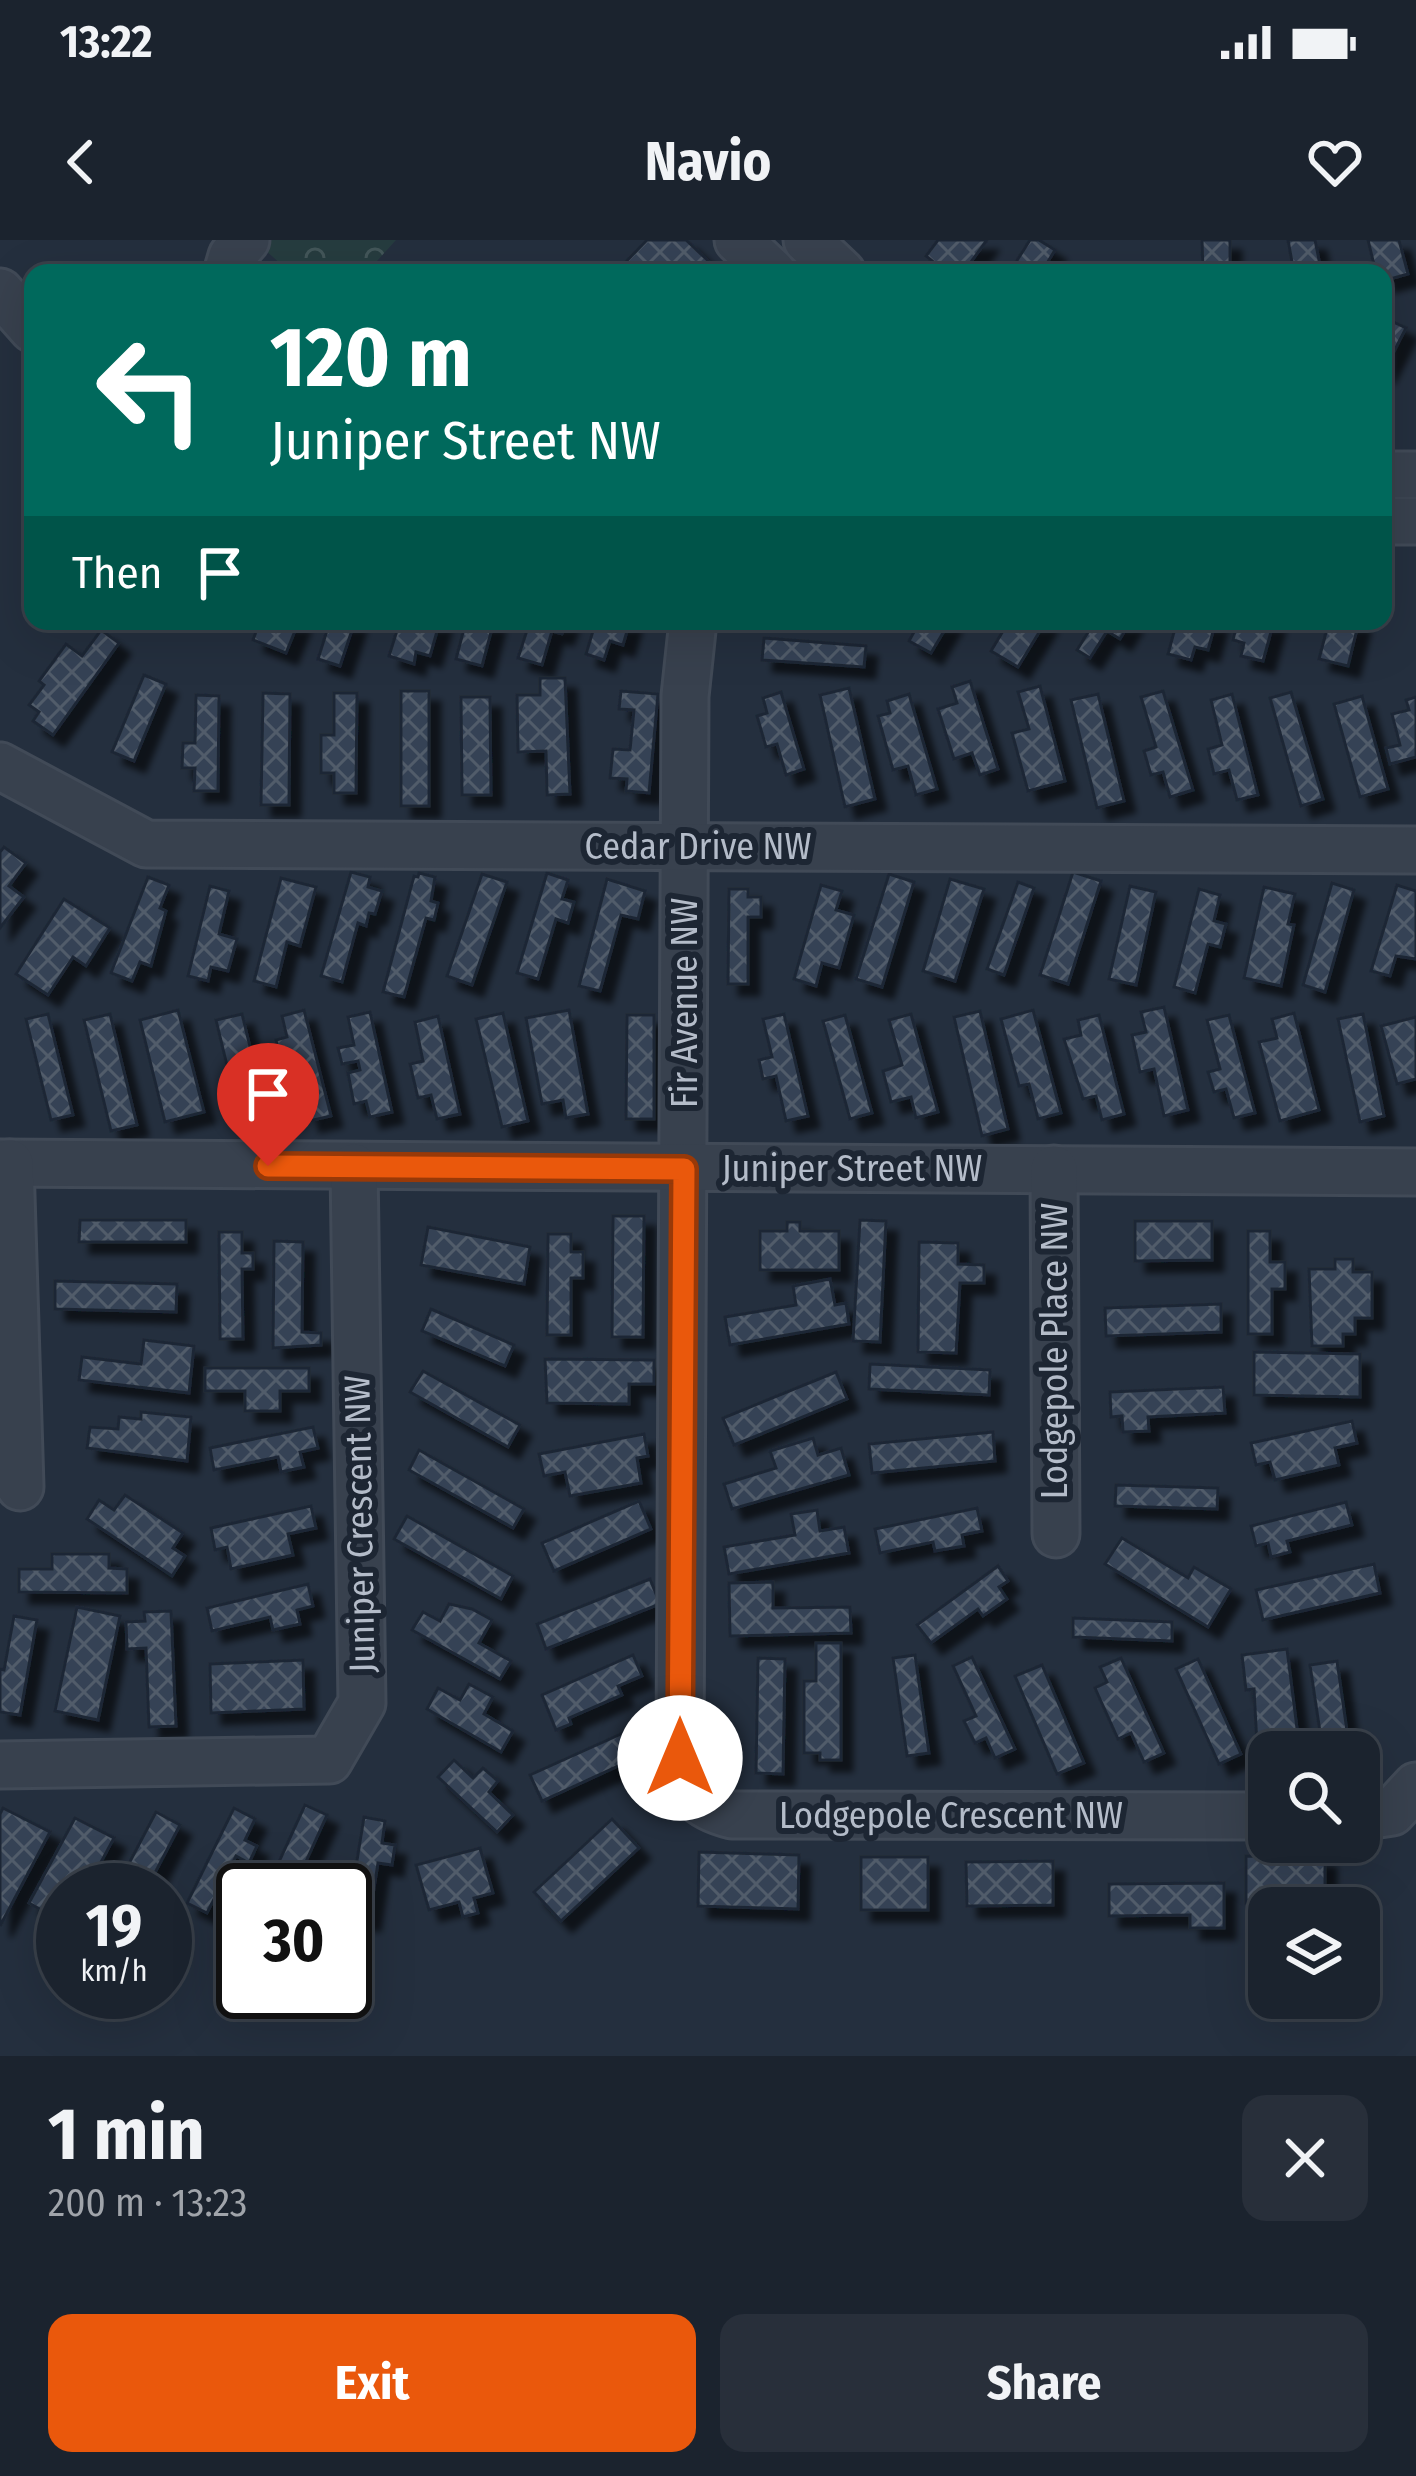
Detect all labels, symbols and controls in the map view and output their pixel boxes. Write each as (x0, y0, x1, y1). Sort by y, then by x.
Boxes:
text: 13:22 (60, 15, 152, 69)
icon: back (48, 129, 114, 195)
icon: heart (1302, 129, 1368, 195)
text: Navio (645, 130, 771, 194)
text: 120 m (270, 307, 472, 408)
icon: left (72, 312, 228, 468)
text: Juniper Street NW (270, 409, 661, 473)
icon: arrive (187, 540, 253, 606)
text: Then (72, 546, 163, 600)
street label: Cedar Drive NW (585, 825, 811, 869)
street label: Fir Avenue NW (663, 898, 707, 1108)
pin (217, 1043, 319, 1166)
icon: arrive (235, 1061, 301, 1127)
street label: Juniper Street NW (722, 1147, 982, 1191)
street label: Lodgepole Place NW (1033, 1203, 1077, 1499)
street label: Juniper Crescent NW (335, 1375, 385, 1673)
position arrow (617, 1695, 743, 1821)
map controls (1248, 1731, 1380, 2019)
button: search (1248, 1731, 1380, 1863)
street label: Lodgepole Crescent NW (779, 1794, 1123, 1838)
speed limit sign: 30 (216, 1863, 372, 2019)
button: layers (1248, 1887, 1380, 2019)
text: 19 (86, 1890, 142, 1962)
text: km/h (81, 1953, 147, 1989)
text: 1 min (48, 2092, 205, 2178)
button: close (1242, 2095, 1368, 2221)
text: 200 m · 13:23 (48, 2180, 247, 2226)
button: Exit (48, 2314, 696, 2452)
button: Share (720, 2314, 1368, 2452)

